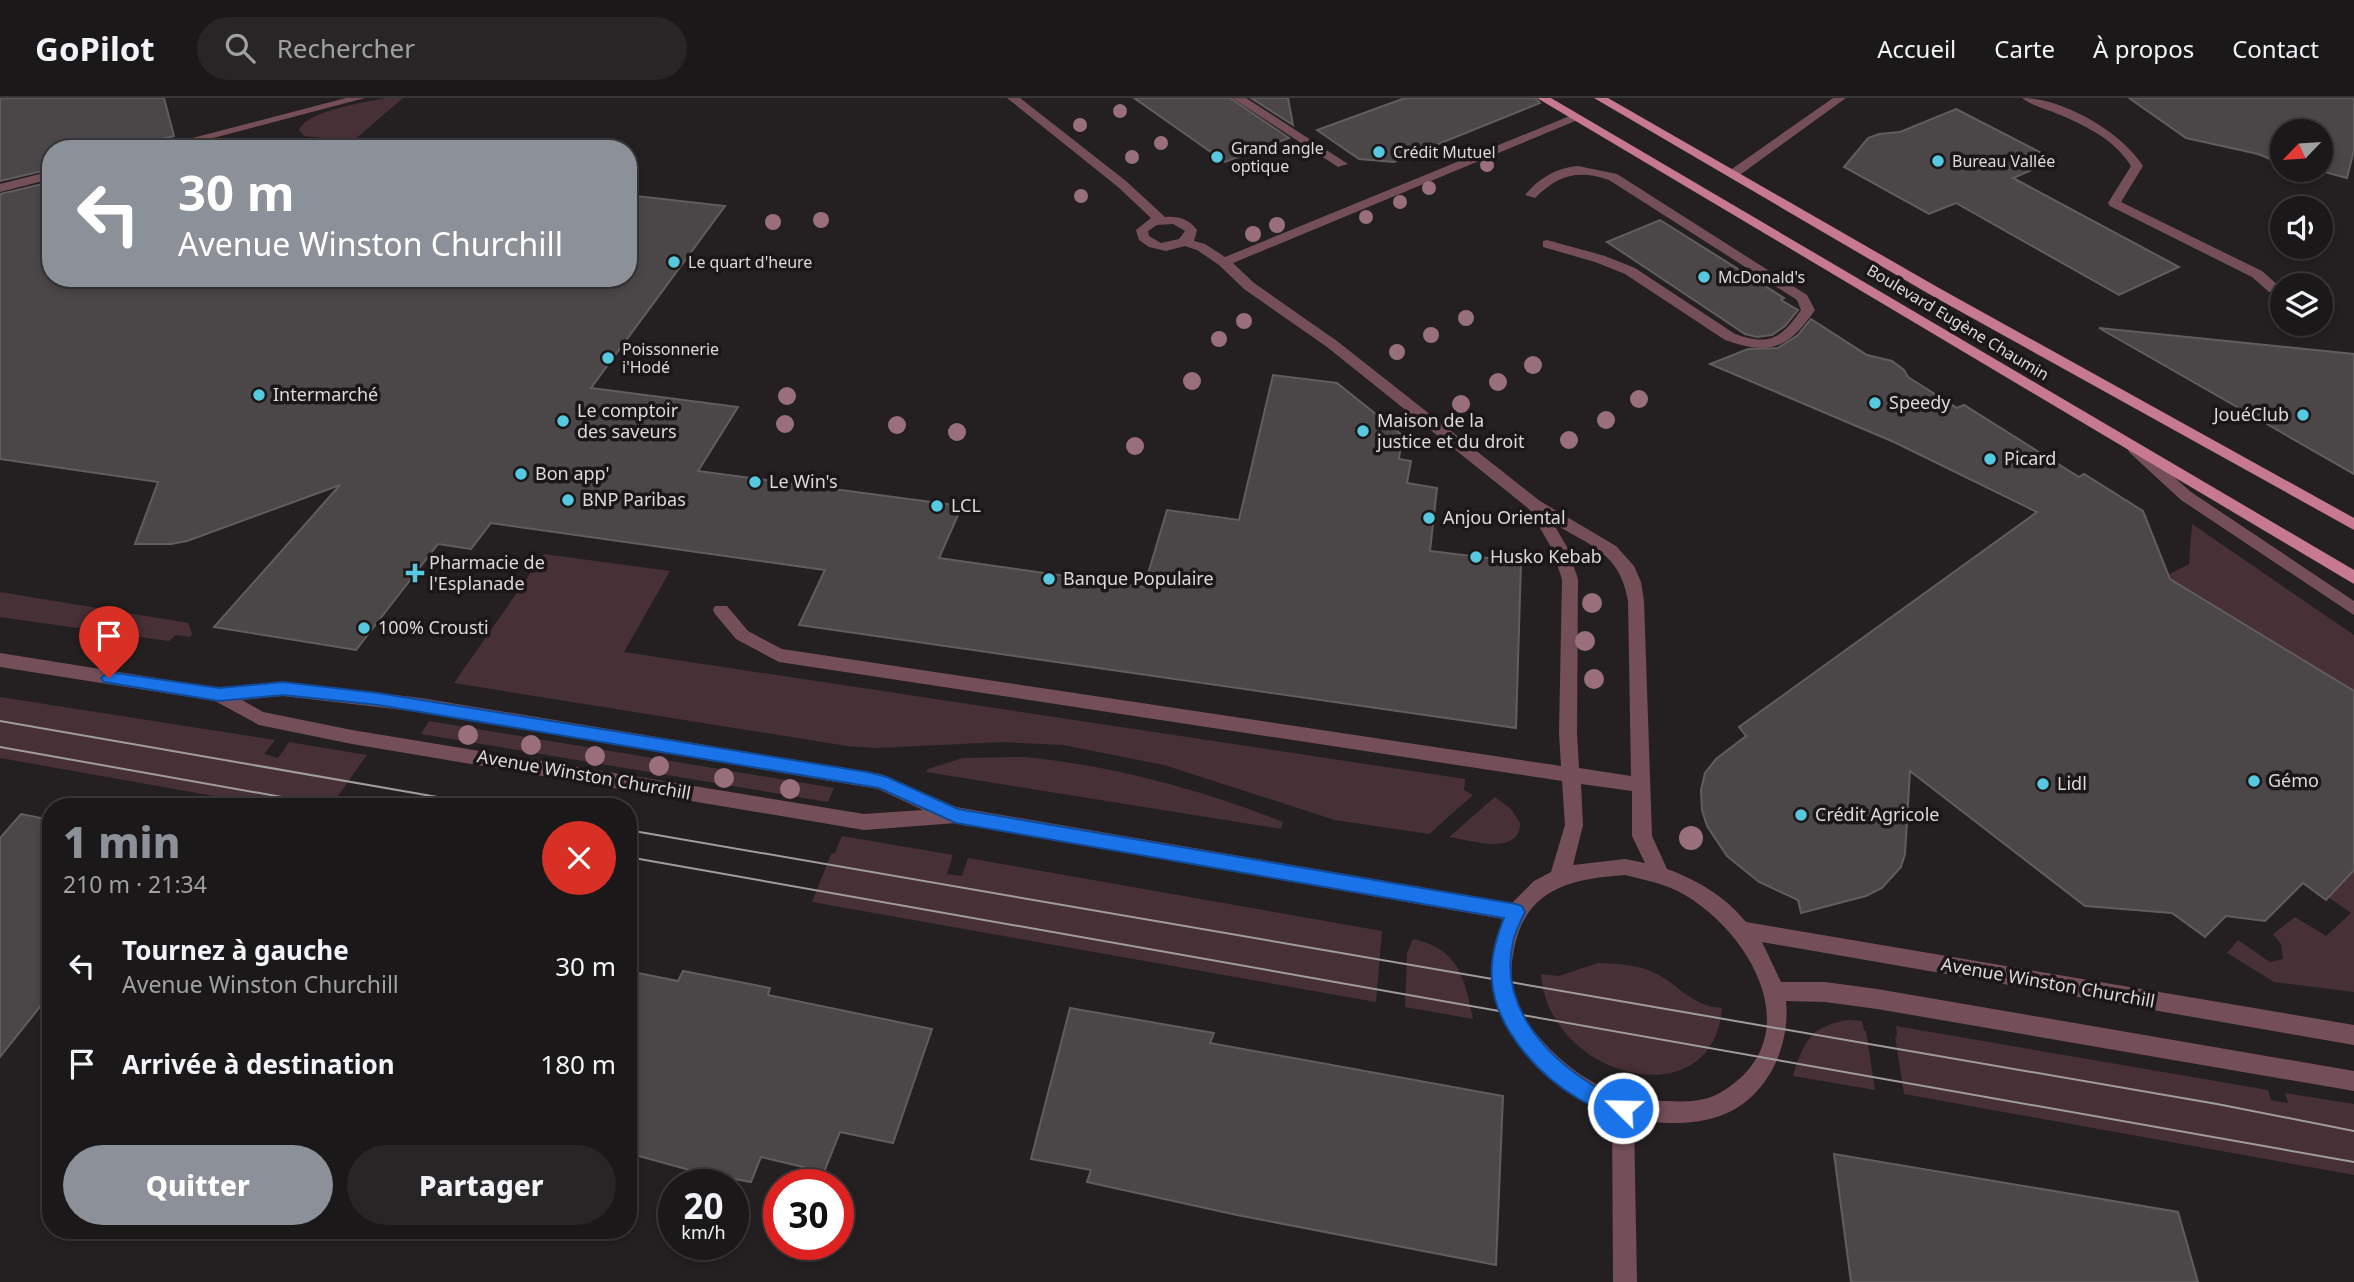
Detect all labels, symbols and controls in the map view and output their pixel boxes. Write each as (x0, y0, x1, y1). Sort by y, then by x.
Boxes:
search box (197, 17, 687, 80)
text: GoPilot (35, 26, 155, 71)
icon: search (221, 29, 259, 67)
text: Rechercher (277, 30, 415, 66)
text: Accueil (1877, 32, 1956, 65)
text: Carte (1994, 32, 2055, 65)
text: À propos (2093, 32, 2194, 65)
text: Contact (2232, 32, 2319, 65)
north arrow (2270, 119, 2333, 182)
map controls (2270, 119, 2333, 336)
place label: Grand angle optique (1231, 137, 1324, 177)
place label: Crédit Mutuel (1393, 141, 1496, 163)
marker: Crédit Mutuel (1371, 144, 1387, 160)
marker: Grand angle optique (1209, 149, 1225, 165)
place label: Bureau Vallée (1952, 150, 2055, 172)
marker: Bureau Vallée (1930, 153, 1946, 169)
text: 30 m (178, 159, 295, 225)
icon: left (63, 168, 154, 259)
button: sound (2270, 196, 2333, 259)
text: Avenue Winston Churchill (178, 222, 563, 265)
place label: Le quart d'heure (688, 251, 812, 273)
marker: Le quart d'heure (666, 254, 682, 270)
street label: Boulevard Eugène Chaumin (1863, 259, 2053, 385)
place label: McDonald's (1718, 266, 1805, 288)
marker: McDonald's (1696, 269, 1712, 285)
button: layers (2270, 273, 2333, 336)
place label: Poissonnerie i'Hodé (622, 338, 719, 378)
marker: Poissonnerie i'Hodé (600, 350, 616, 366)
place label: Intermarché (273, 382, 378, 406)
marker: Intermarché (251, 387, 267, 403)
place label: Speedy (1889, 390, 1951, 414)
marker: Speedy (1867, 395, 1883, 411)
place label: Le comptoir des saveurs (577, 398, 679, 443)
place label: JouéClub (2212, 402, 2289, 426)
marker: JouéClub (2295, 407, 2311, 423)
place label: Maison de la justice et du droit (1376, 408, 1525, 453)
marker: Le comptoir des saveurs (555, 413, 571, 429)
marker: Maison de la justice et du droit (1355, 423, 1371, 439)
place label: Picard (2004, 446, 2056, 470)
marker: Picard (1982, 451, 1998, 467)
place label: Bon app' (535, 461, 610, 485)
marker: Bon app' (513, 466, 529, 482)
place label: Le Win's (769, 469, 838, 493)
marker: Le Win's (747, 474, 763, 490)
place label: BNP Paribas (582, 487, 686, 511)
marker: BNP Paribas (560, 492, 576, 508)
place label: LCL (951, 493, 981, 517)
marker: LCL (929, 498, 945, 514)
place label: Anjou Oriental (1443, 505, 1566, 529)
marker: Anjou Oriental (1421, 510, 1437, 526)
place label: Husko Kebab (1490, 544, 1602, 568)
marker: Husko Kebab (1468, 549, 1484, 565)
place label: Pharmacie de l'Esplanade (429, 550, 545, 595)
marker: Pharmacie de l'Esplanade (407, 565, 423, 581)
place label: Banque Populaire (1063, 566, 1214, 590)
marker: Banque Populaire (1041, 571, 1057, 587)
pin (79, 606, 139, 678)
place label: 100% Crousti (378, 615, 489, 639)
icon: arrive (90, 617, 128, 655)
marker: 100% Crousti (356, 620, 372, 636)
street label: Avenue Winston Churchill (475, 743, 693, 805)
place label: Gémo (2268, 768, 2319, 792)
place label: Lidl (2057, 771, 2087, 795)
marker: Gémo (2246, 773, 2262, 789)
marker: Lidl (2035, 776, 2051, 792)
place label: Crédit Agricole (1815, 802, 1939, 826)
marker: Crédit Agricole (1793, 807, 1809, 823)
text: 1 min (63, 813, 180, 870)
button: close (542, 821, 616, 895)
text: 210 m · 21:34 (63, 868, 207, 900)
text: Tournez à gauche (122, 932, 349, 968)
icon: left (63, 947, 101, 985)
text: 30 m (555, 948, 616, 984)
street label: Avenue Winston Churchill (1939, 951, 2157, 1013)
text: Avenue Winston Churchill (122, 968, 399, 1000)
icon: arrive (63, 1045, 101, 1083)
text: Arrivée à destination (122, 1046, 395, 1082)
text: 180 m (540, 1046, 616, 1082)
position arrow (1586, 1071, 1660, 1145)
button: Quitter (63, 1145, 333, 1225)
button: Partager (347, 1145, 616, 1225)
speed limit sign: 30 (763, 1169, 854, 1260)
text: 20 (683, 1182, 724, 1229)
text: km/h (681, 1220, 726, 1244)

